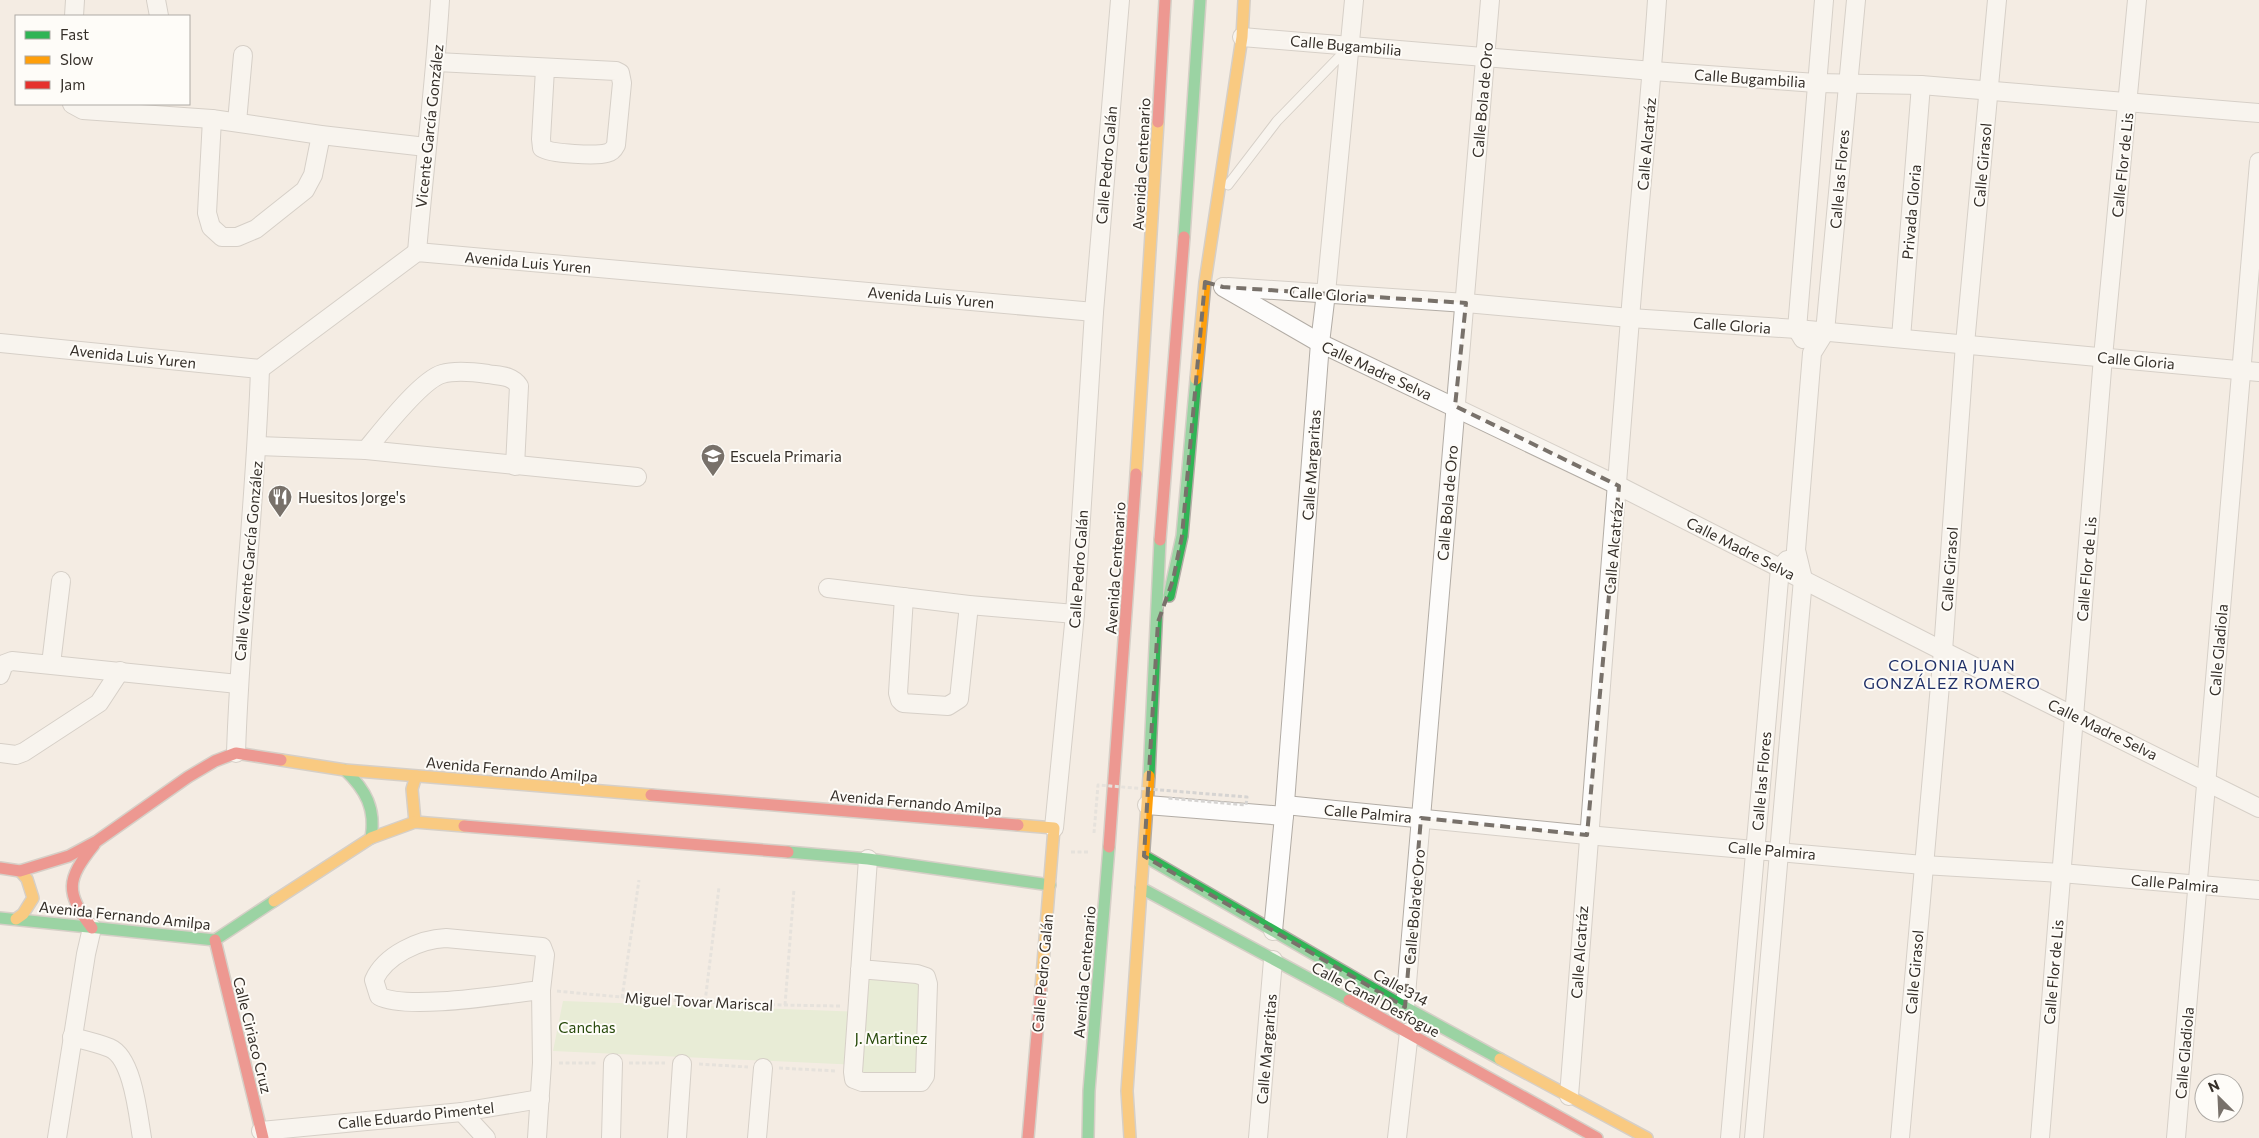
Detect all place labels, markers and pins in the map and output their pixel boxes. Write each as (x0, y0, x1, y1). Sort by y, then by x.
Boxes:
school or university icon: Escuela Primaria (700, 443, 726, 477)
place label: Escuela Primaria (730, 447, 842, 465)
restaurant icon: Huesitos Jorge's (267, 484, 293, 518)
place label: Huesitos Jorge's (298, 488, 406, 506)

